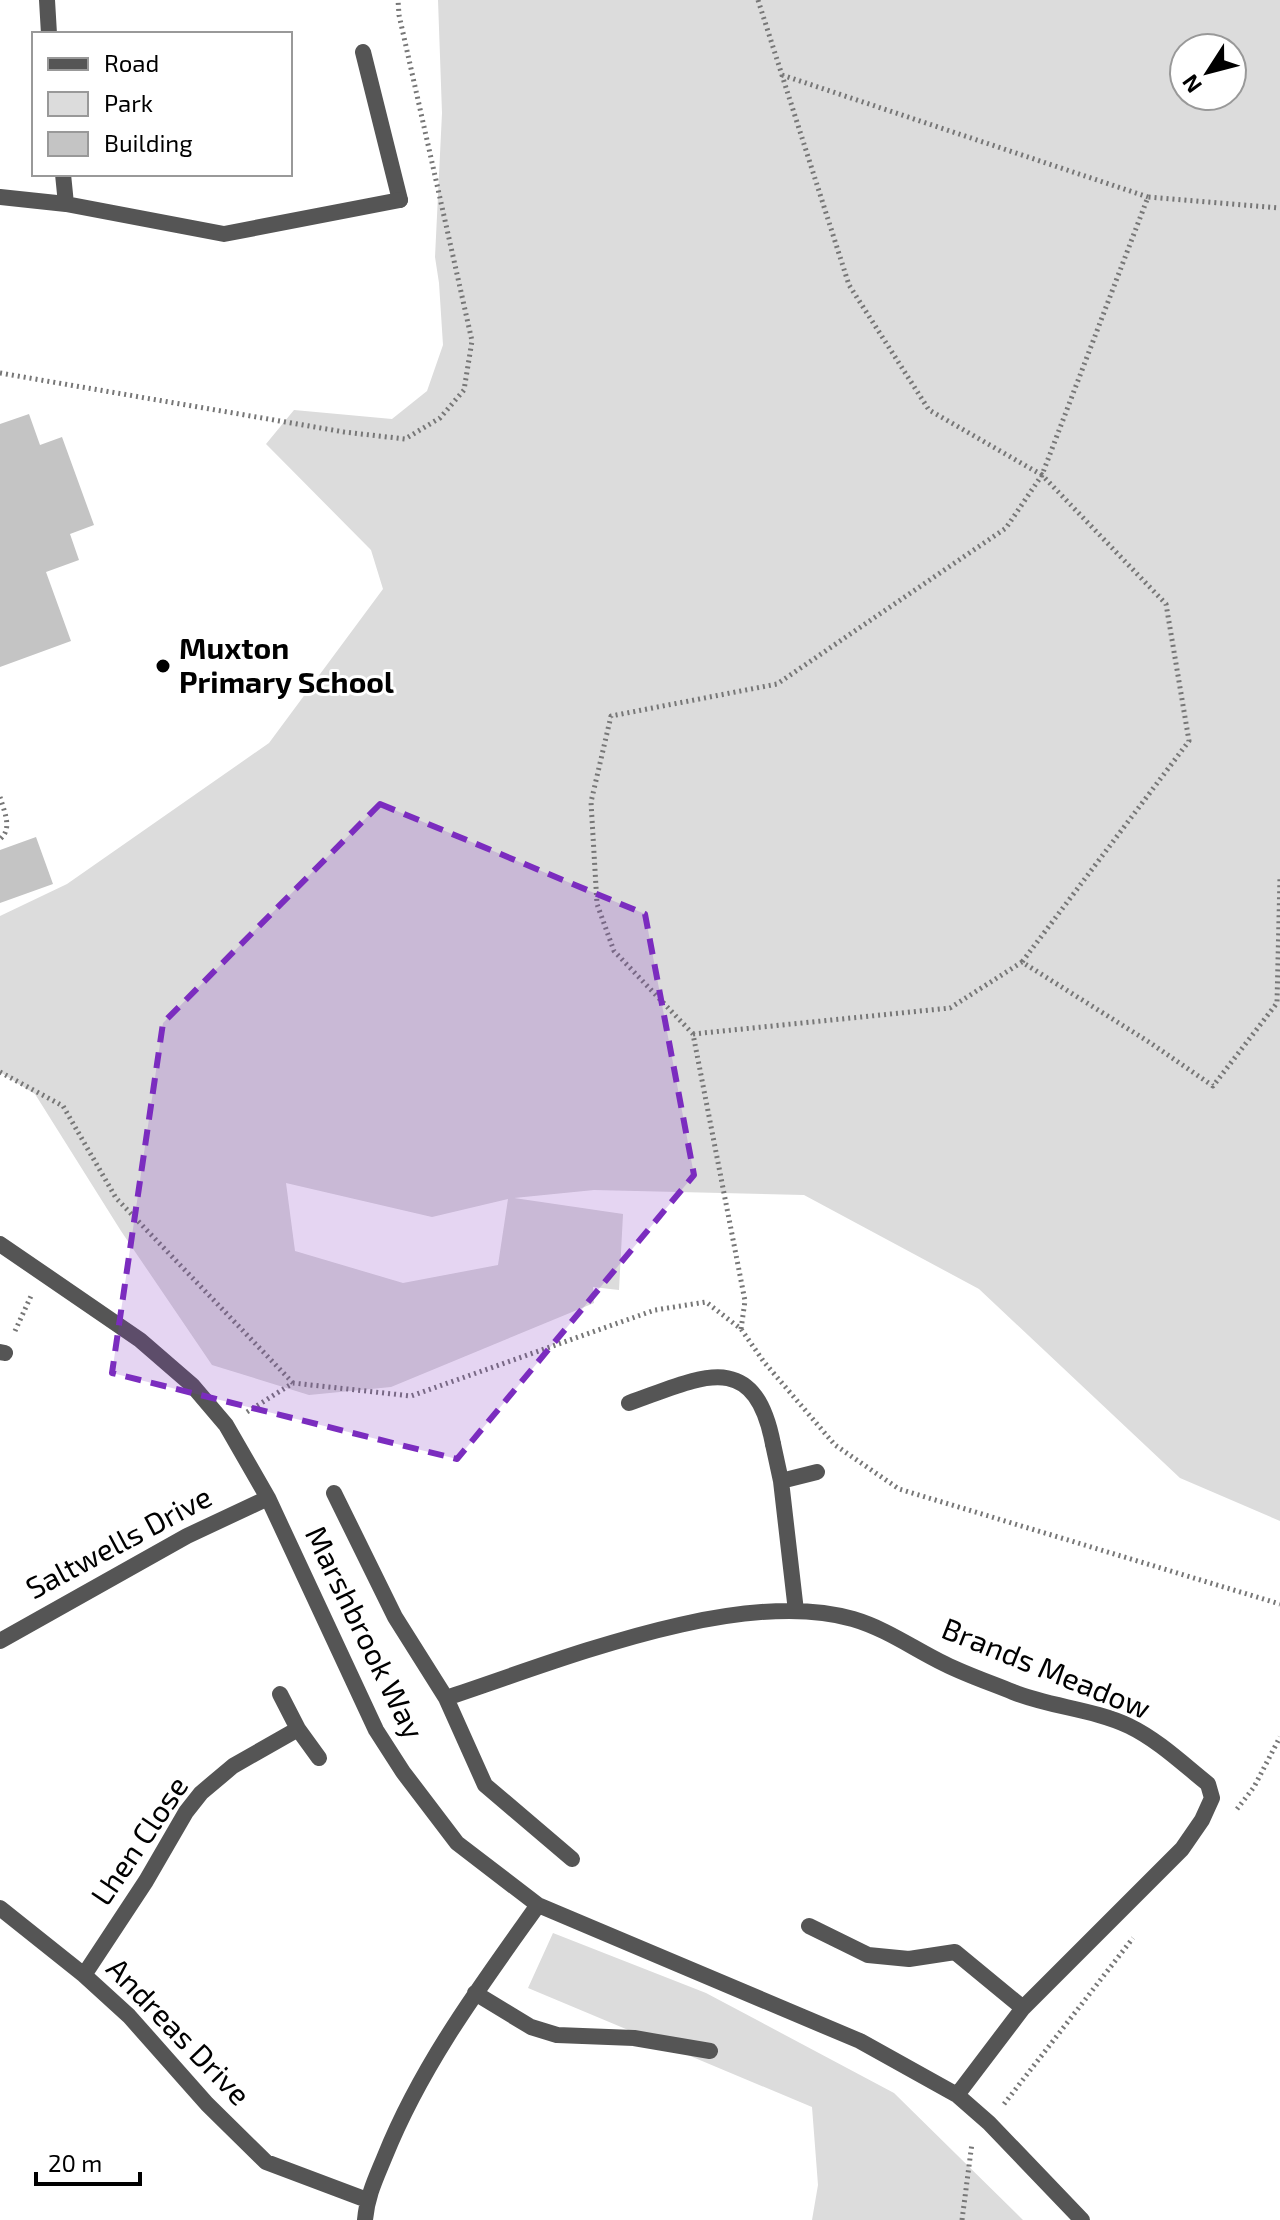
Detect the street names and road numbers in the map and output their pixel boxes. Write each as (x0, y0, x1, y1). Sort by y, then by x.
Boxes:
street label: Saltwells Drive (19, 1477, 217, 1605)
street label: Marshbrook Way (299, 1520, 433, 1744)
street label: Brands Meadow (937, 1609, 1156, 1725)
street label: Lhen Close (82, 1769, 195, 1911)
street label: Andreas Drive (100, 1950, 259, 2112)

